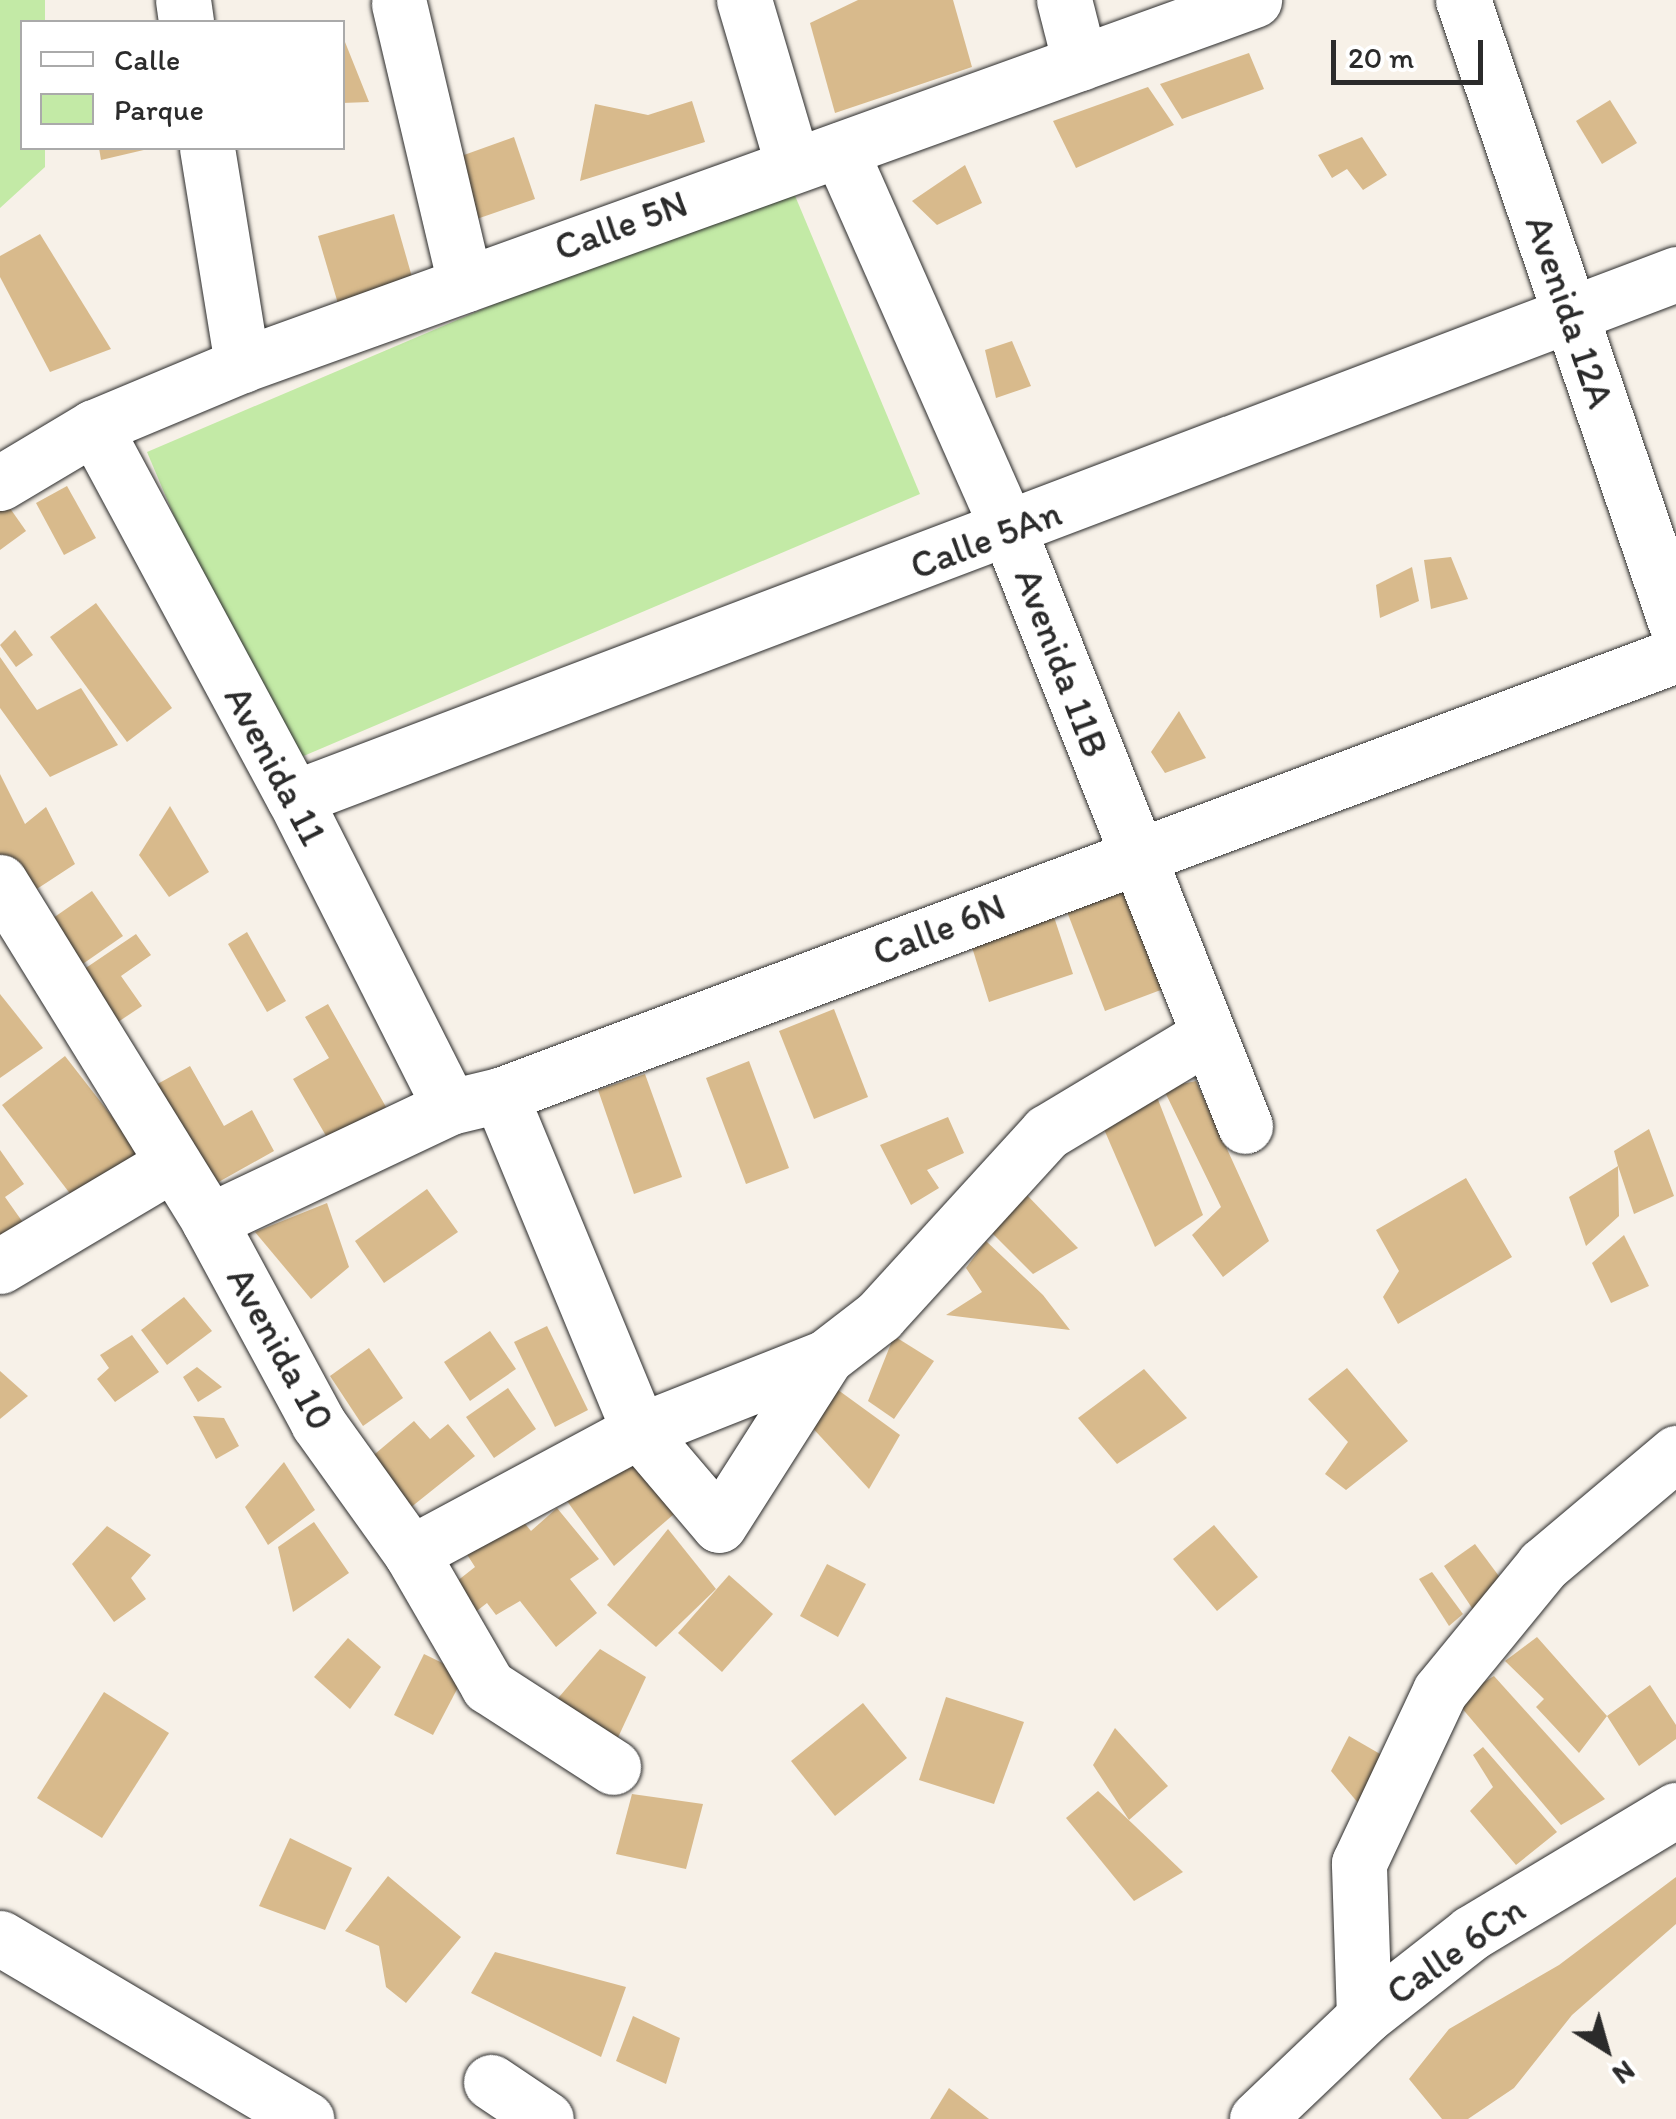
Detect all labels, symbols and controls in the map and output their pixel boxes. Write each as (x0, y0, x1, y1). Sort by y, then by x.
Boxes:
legend (20, 20, 345, 150)
scale bar (1336, 20, 1488, 82)
text: 20 m (1348, 39, 1414, 76)
text: Calle (114, 41, 180, 78)
text: Parque (114, 91, 204, 128)
street label: Calle 5N (548, 181, 694, 271)
street label: Avenida 12A (1515, 210, 1623, 414)
street label: Calle 5An (904, 490, 1068, 590)
street label: Avenida 11B (1004, 562, 1118, 764)
street label: Avenida 11 (214, 679, 336, 853)
street label: Calle 6N (866, 884, 1012, 976)
street label: Avenida 10 (217, 1259, 343, 1439)
street label: Calle 6Cn (1378, 1887, 1534, 2015)
north arrow (1556, 1999, 1656, 2099)
text: N (1606, 2054, 1642, 2092)

